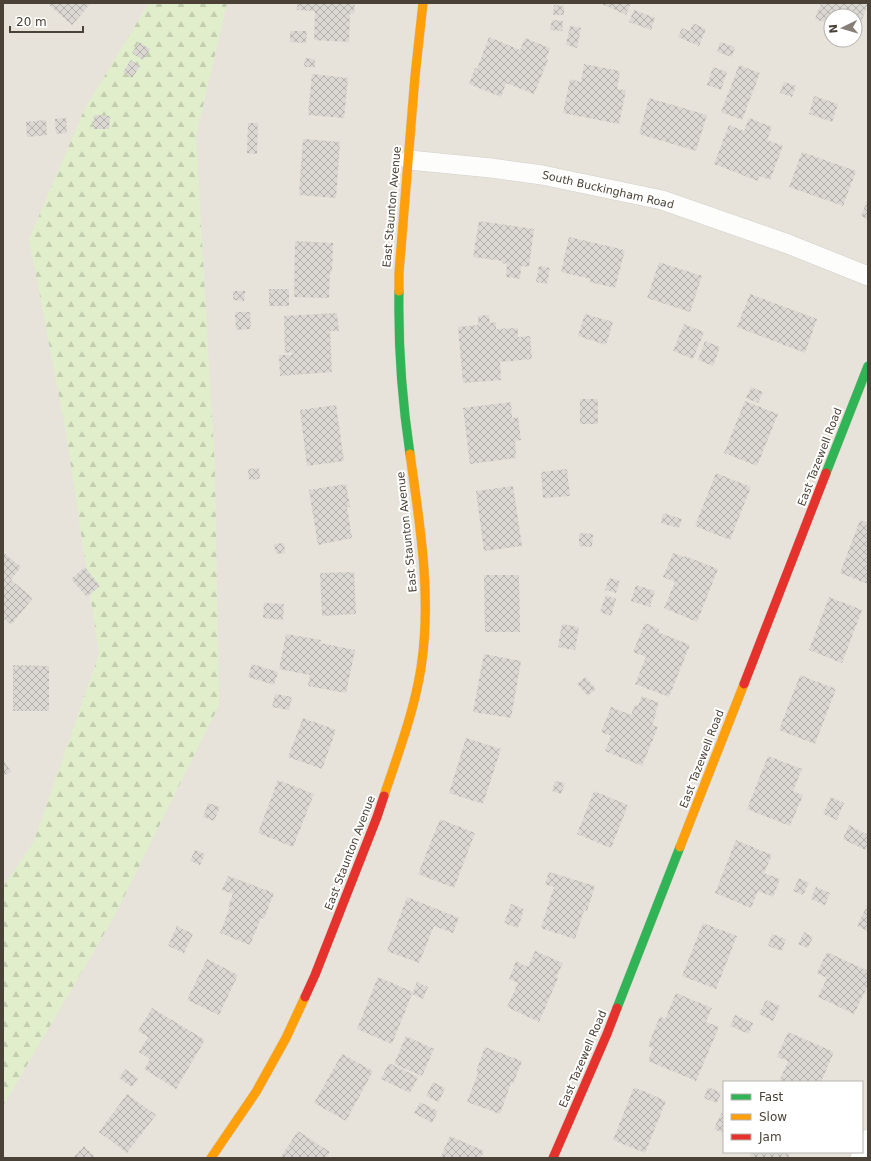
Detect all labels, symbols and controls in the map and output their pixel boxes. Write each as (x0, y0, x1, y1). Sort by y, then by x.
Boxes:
scale bar (10, 8, 83, 34)
north arrow (823, 8, 863, 48)
text: 20 m (16, 15, 47, 29)
text: N (827, 24, 840, 34)
street label: East Staunton Avenue (380, 146, 404, 268)
street label: South Buckingham Road (541, 168, 675, 212)
street label: East Tazewell Road (795, 406, 845, 508)
street label: East Staunton Avenue (394, 471, 420, 593)
street label: East Tazewell Road (677, 708, 727, 810)
street label: East Staunton Avenue (322, 794, 378, 912)
street label: East Tazewell Road (557, 1008, 609, 1110)
legend (723, 1081, 863, 1153)
text: Fast (759, 1090, 783, 1104)
text: Slow (759, 1110, 787, 1124)
text: Jam (758, 1130, 782, 1144)

